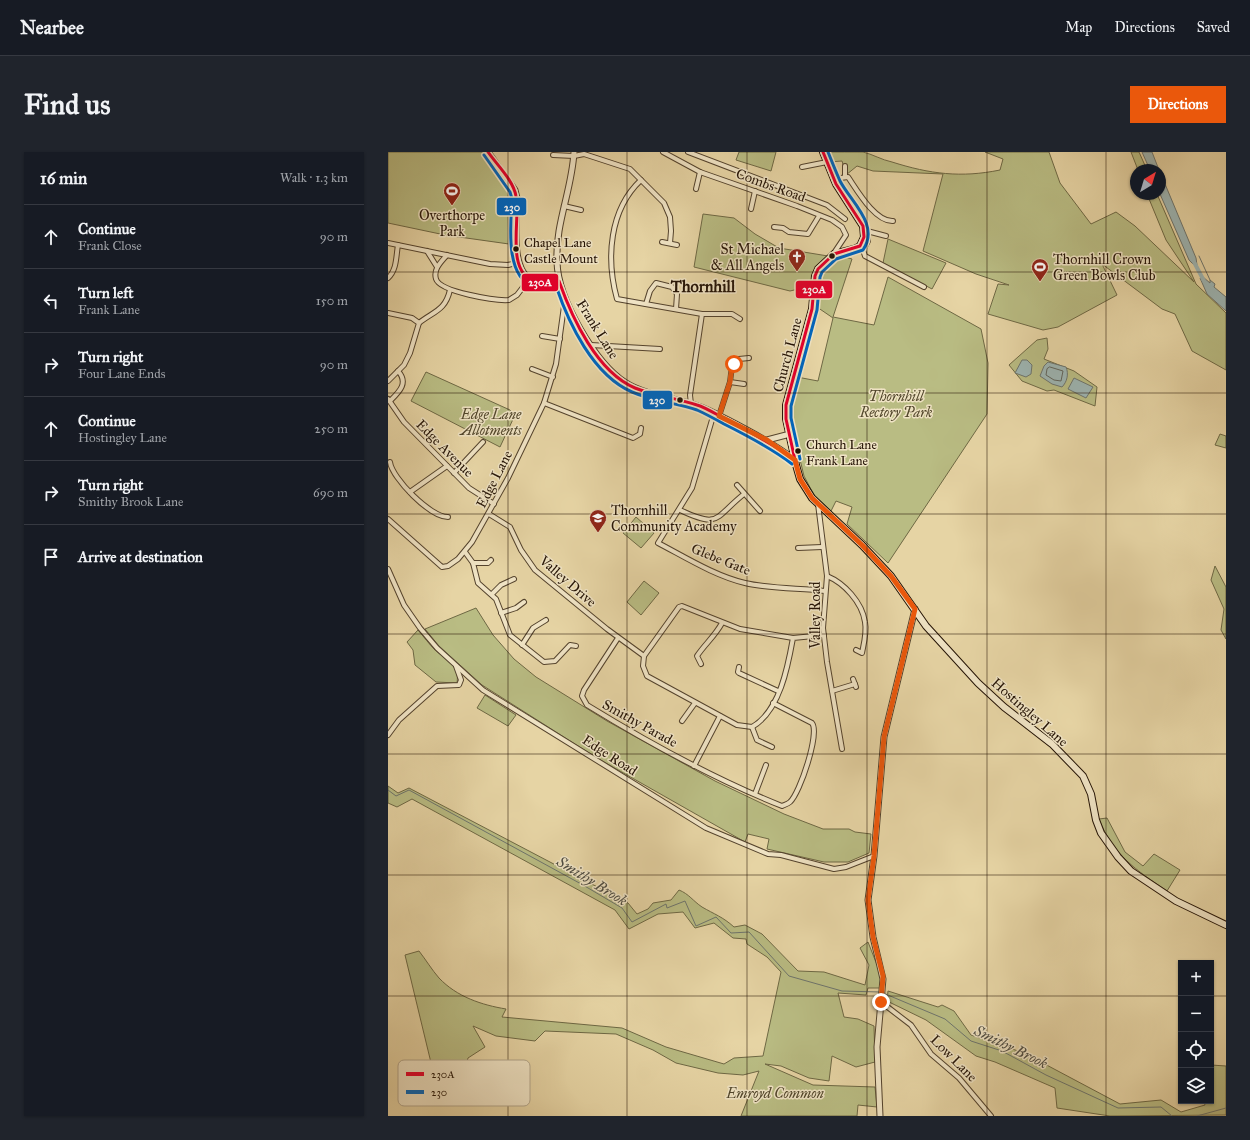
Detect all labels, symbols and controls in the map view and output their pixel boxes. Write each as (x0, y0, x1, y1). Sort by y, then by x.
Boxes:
text: Nearbee (20, 16, 84, 39)
text: Map (1065, 19, 1092, 36)
text: Directions (1114, 19, 1175, 36)
text: Saved (1197, 19, 1230, 36)
button: Directions (1130, 86, 1226, 123)
text: Find us (24, 87, 110, 122)
north arrow (1130, 164, 1166, 200)
street label: Combs Road (734, 165, 808, 206)
text: 16 min (40, 168, 87, 189)
text: Walk · 1.3 km (280, 170, 348, 186)
sports icon: Overthorpe Park (442, 181, 462, 206)
line badge: 230 (496, 197, 527, 216)
text: 230 (504, 201, 521, 215)
place label: Overthorpe Park (419, 207, 485, 240)
text: Continue (78, 220, 136, 238)
icon: ahead (40, 226, 62, 248)
text: 90 m (320, 229, 348, 245)
place label: Chapel Lane Castle Mount (524, 235, 598, 267)
text: Frank Close (78, 238, 142, 254)
place label: St Michael & All Angels (711, 241, 784, 274)
marker: Chapel Lane Castle Mount (511, 244, 521, 254)
church icon: St Michael & All Angels (787, 247, 807, 272)
unlabelled marker (827, 251, 837, 261)
place label: Thornhill Crown Green Bowls Club (1053, 251, 1156, 284)
sports icon: Thornhill Crown Green Bowls Club (1030, 257, 1050, 282)
line badge: 230A (521, 273, 559, 292)
text: 230A (528, 276, 552, 290)
district label: Thornhill (670, 277, 736, 296)
line badge: 230A (795, 280, 833, 299)
text: 230A (802, 283, 826, 297)
text: Turn left (78, 284, 134, 302)
icon: left (40, 290, 62, 312)
text: 150 m (316, 293, 348, 309)
street label: Frank Lane (573, 296, 623, 362)
text: Frank Lane (78, 302, 140, 318)
street label: Church Lane (769, 316, 806, 394)
text: Turn right (78, 348, 143, 366)
icon: right (40, 354, 62, 376)
route start (725, 355, 743, 373)
text: 90 m (320, 357, 348, 373)
text: Four Lane Ends (78, 366, 165, 382)
park label: Thornhill Rectory Park (859, 388, 933, 421)
line badge: 230 (642, 390, 673, 410)
text: 230 (649, 394, 666, 408)
unlabelled marker (675, 395, 685, 405)
park label: Edge Lane Allotments (458, 406, 522, 439)
text: Continue (78, 412, 136, 430)
street label: Edge Avenue (412, 416, 477, 481)
icon: ahead (40, 418, 62, 440)
text: 250 m (314, 421, 348, 437)
text: Hostingley Lane (78, 430, 167, 446)
place label: Church Lane Frank Lane (806, 437, 877, 469)
marker: Church Lane Frank Lane (793, 446, 803, 456)
street label: Edge Lane (473, 448, 516, 511)
text: Turn right (78, 476, 143, 494)
icon: right (40, 482, 62, 504)
text: 690 m (313, 485, 348, 501)
text: Smithy Brook Lane (78, 494, 183, 510)
place label: Thornhill Community Academy (611, 502, 737, 535)
school or university icon: Thornhill Community Academy (588, 508, 608, 533)
street label: Glebe Gate (689, 540, 753, 579)
icon: arrive (40, 546, 62, 568)
text: Arrive at destination (78, 548, 203, 566)
street label: Valley Drive (535, 551, 600, 611)
street label: Valley Road (807, 581, 824, 650)
street label: Hostingley Lane (988, 675, 1072, 750)
street label: Smithy Parade (599, 696, 680, 751)
street label: Edge Road (579, 731, 640, 780)
water label: Smithy Brook (553, 852, 631, 910)
map controls (1178, 960, 1214, 1104)
button: + (1178, 960, 1214, 996)
route end (872, 993, 890, 1011)
button: − (1178, 996, 1214, 1032)
water label: Smithy Brook (970, 1021, 1051, 1073)
street label: Low Lane (927, 1031, 981, 1085)
button: locate (1178, 1032, 1214, 1068)
legend (398, 1060, 530, 1106)
text: 230A (431, 1068, 455, 1081)
button: layers (1178, 1068, 1214, 1104)
park label: Emroyd Common (725, 1085, 825, 1102)
text: 230 (431, 1086, 447, 1099)

